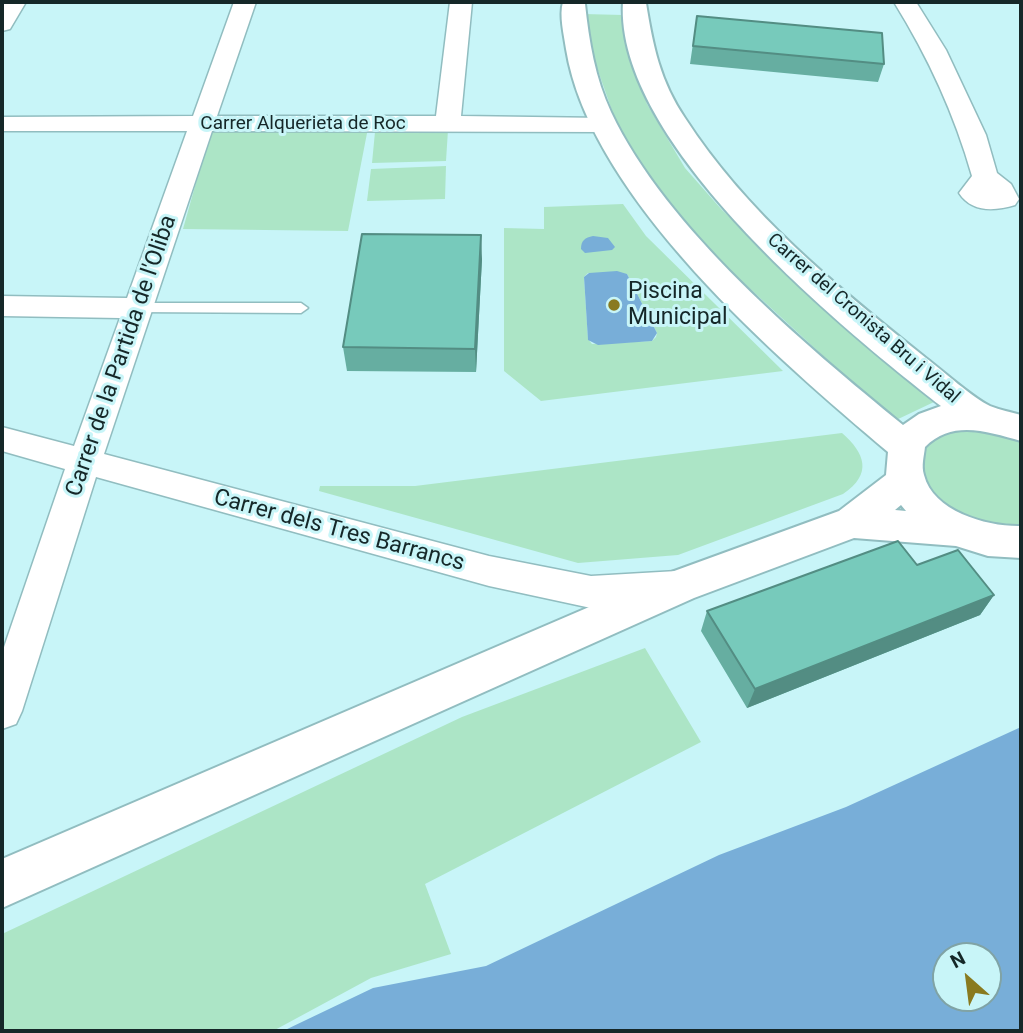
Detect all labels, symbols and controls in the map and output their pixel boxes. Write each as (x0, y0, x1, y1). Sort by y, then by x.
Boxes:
street label: Carrer Alquerieta de Roc (200, 113, 406, 135)
street label: Carrer de la Partida de l'Oliba (61, 212, 183, 500)
street label: Carrer del Cronista Bru i Vidal (762, 229, 964, 409)
place label: Piscina Municipal (628, 278, 728, 332)
marker: Piscina Municipal (606, 297, 622, 313)
street label: Carrer dels Tres Barrancs (211, 484, 467, 578)
north arrow (932, 942, 1002, 1012)
text: N (947, 946, 969, 973)

